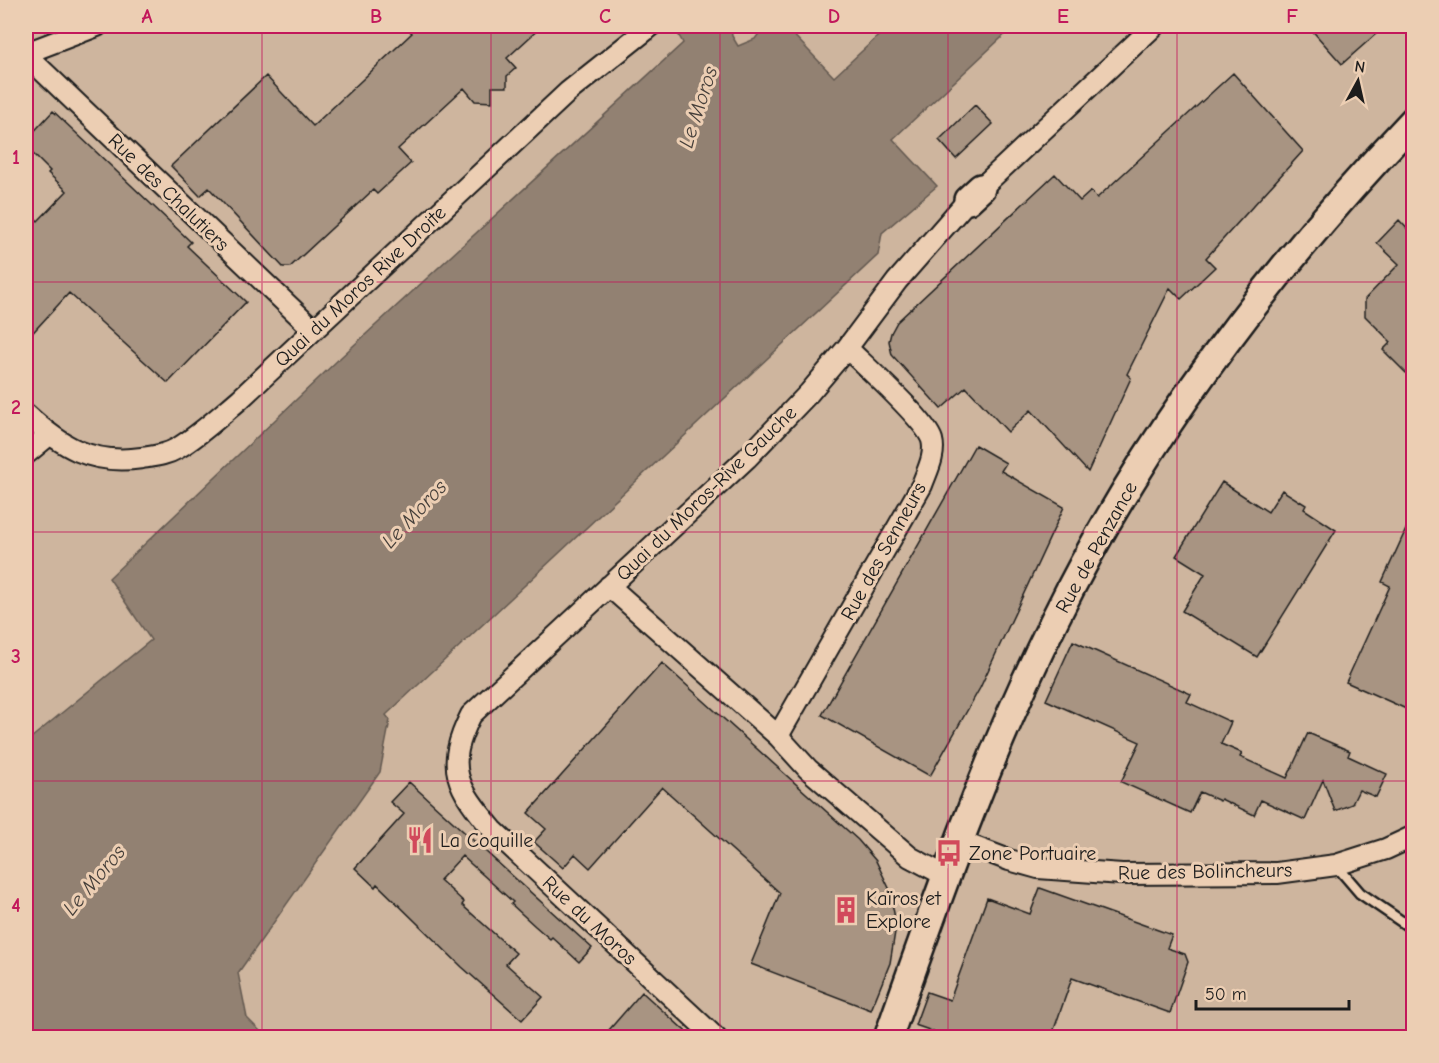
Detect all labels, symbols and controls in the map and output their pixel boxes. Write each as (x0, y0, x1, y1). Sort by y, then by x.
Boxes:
text: A (141, 5, 153, 28)
text: B (370, 5, 382, 28)
text: C (599, 5, 611, 28)
text: D (828, 5, 840, 28)
text: E (1057, 5, 1069, 28)
text: F (1286, 5, 1298, 28)
north arrow (1328, 51, 1388, 111)
text: N (1354, 57, 1366, 77)
water label: Le Moros (674, 63, 723, 151)
street label: Rue des Chalutiers (104, 129, 234, 256)
text: 1 (12, 146, 20, 169)
street label: Quai du Moros Rive Droite (270, 201, 451, 372)
text: 2 (11, 396, 21, 419)
street label: Quai du Moros-Rive Gauche (611, 401, 801, 586)
water label: Le Moros (376, 475, 452, 553)
street label: Rue de Penzance (1051, 477, 1142, 617)
street label: Rue des Senneurs (836, 478, 931, 624)
text: 3 (11, 645, 21, 668)
restaurant icon: La Coquille (405, 825, 435, 855)
place label: La Coquille (440, 829, 533, 852)
bus stop icon: Zone Portuaire (934, 838, 964, 868)
water label: Le Moros (58, 840, 130, 920)
place label: Zone Portuaire (969, 842, 1096, 865)
street label: Rue des Bolincheurs (1118, 858, 1292, 885)
street label: Rue du Moros (538, 871, 641, 970)
place label: Kaïros et Explore (866, 887, 942, 933)
text: 4 (11, 894, 21, 917)
building icon: Kaïros et Explore (831, 895, 861, 925)
scale bar (1196, 973, 1349, 1011)
text: 50 m (1205, 984, 1247, 1005)

